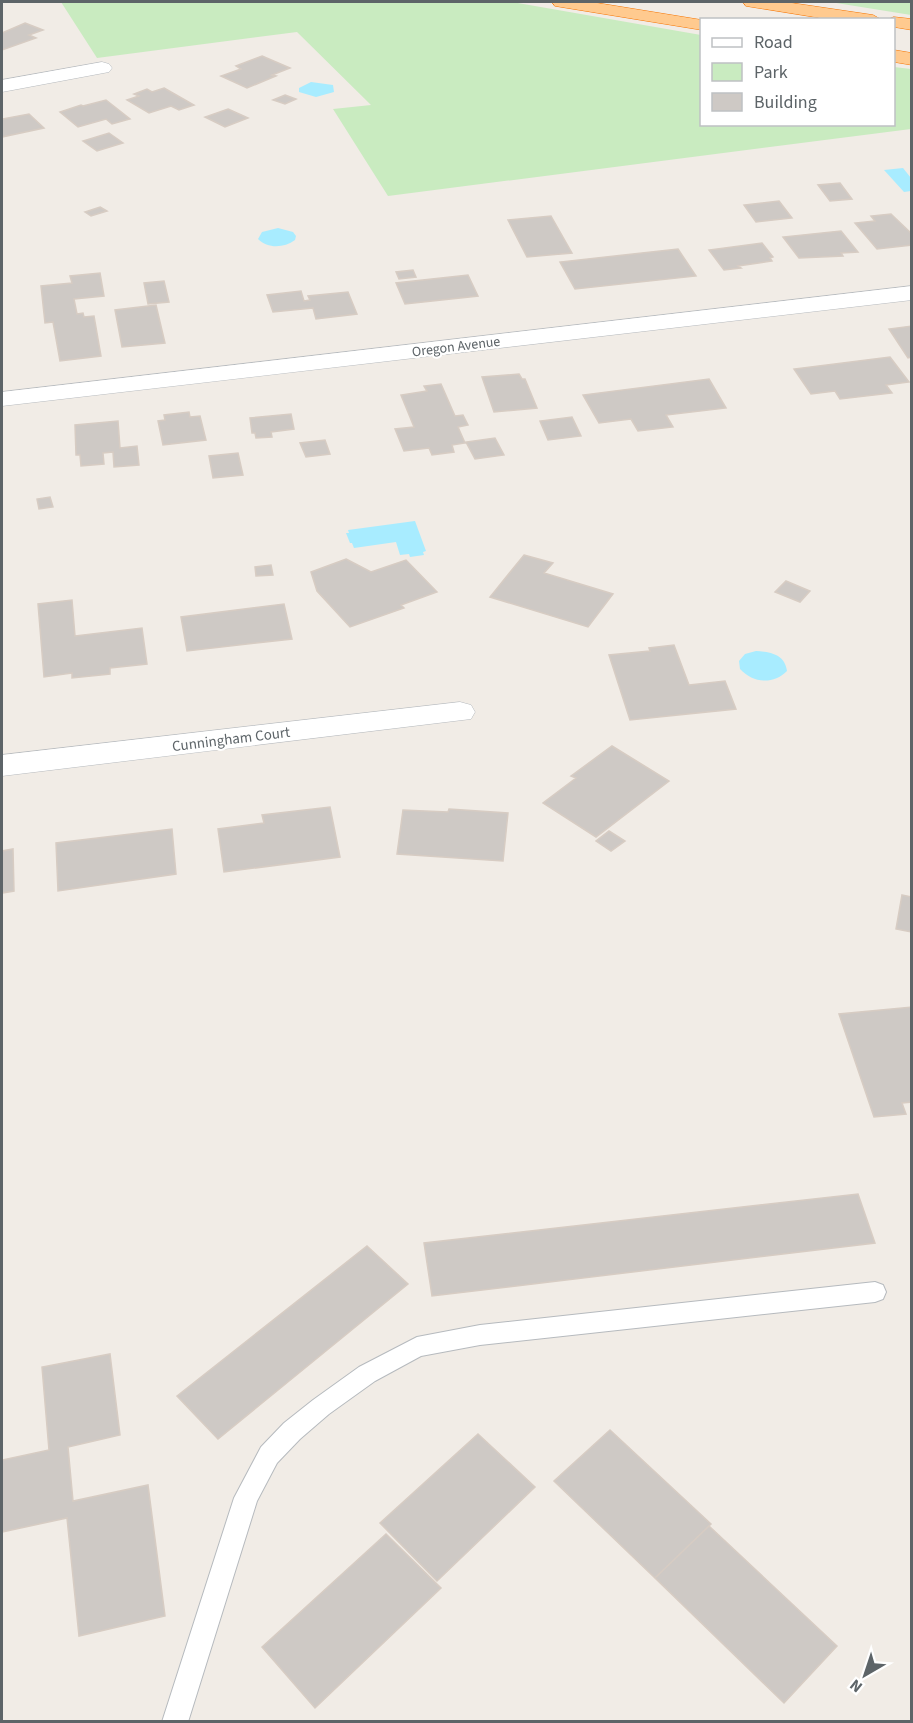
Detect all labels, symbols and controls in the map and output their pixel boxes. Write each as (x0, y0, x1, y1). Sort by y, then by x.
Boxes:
legend (700, 18, 895, 126)
text: Road (754, 30, 793, 55)
text: Park (754, 60, 788, 85)
text: Building (754, 90, 817, 115)
street label: Oregon Avenue (411, 332, 501, 362)
street label: Cunningham Court (171, 722, 291, 757)
north arrow (835, 1645, 895, 1705)
text: N (845, 1674, 867, 1698)

